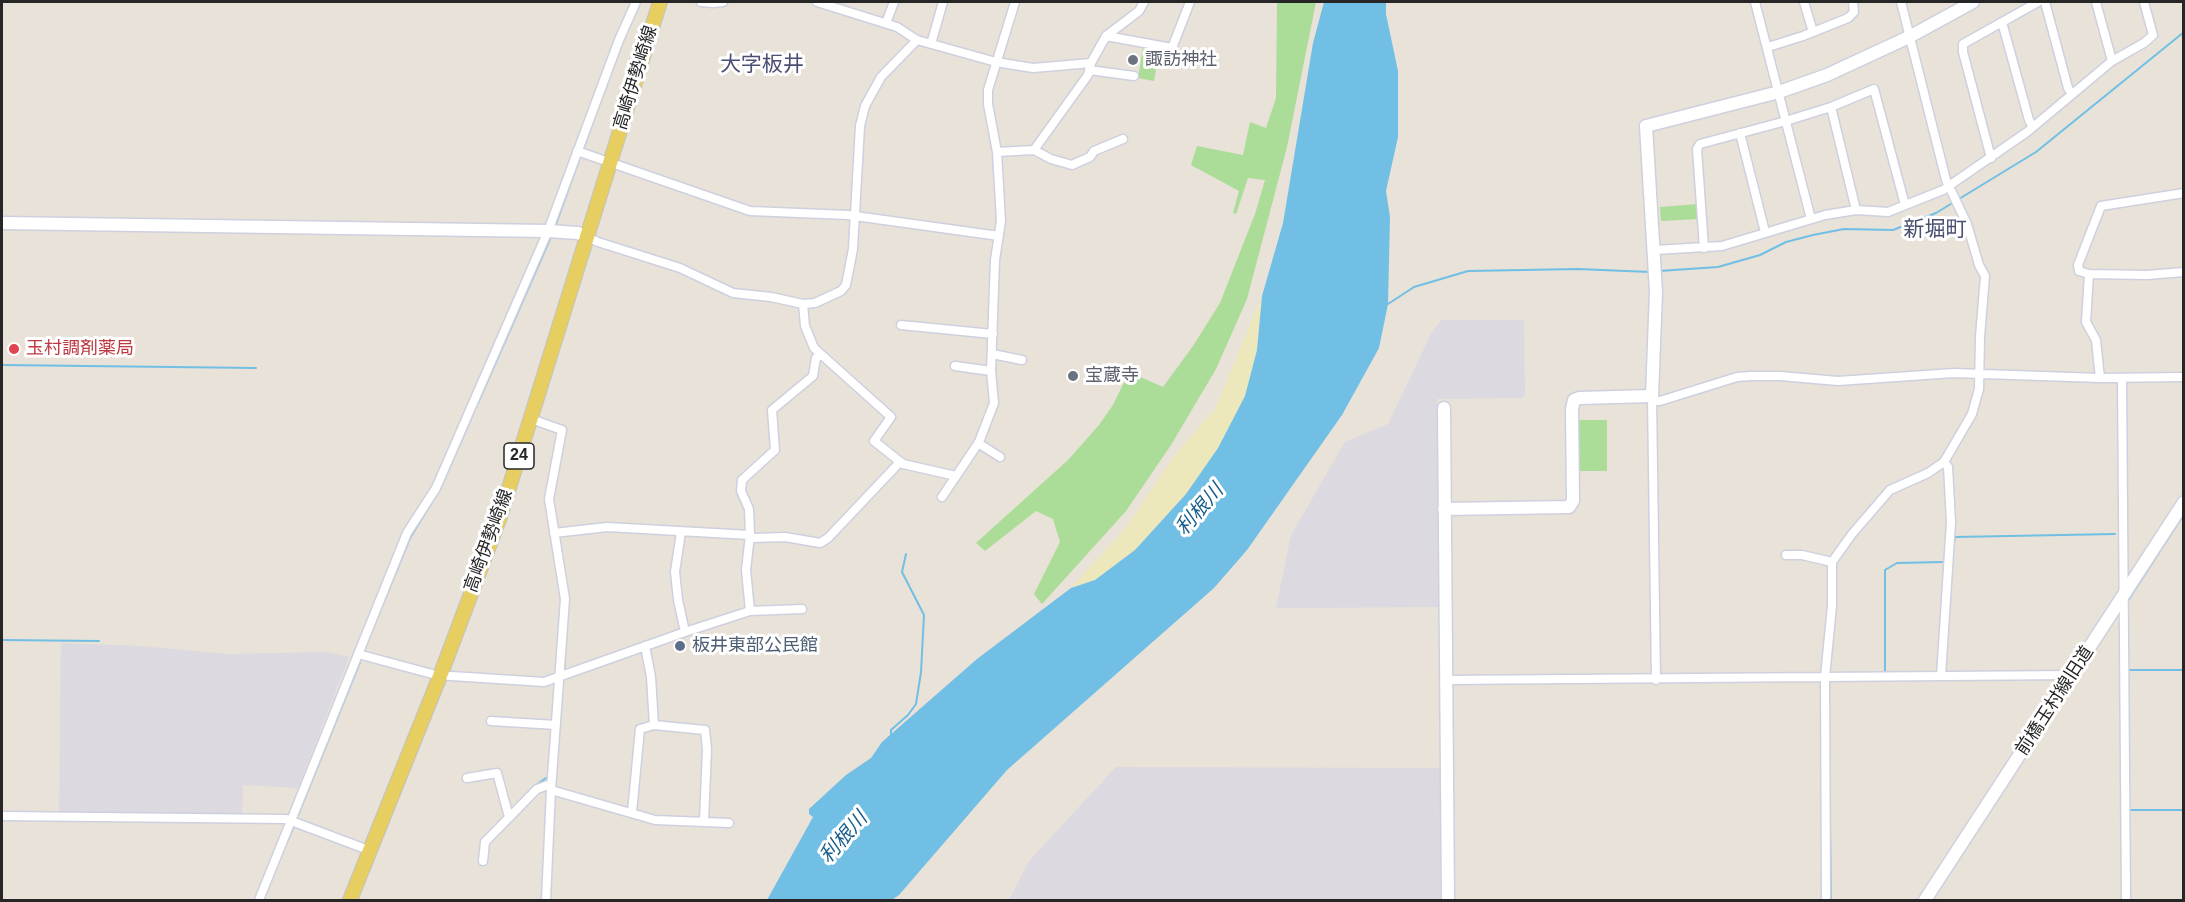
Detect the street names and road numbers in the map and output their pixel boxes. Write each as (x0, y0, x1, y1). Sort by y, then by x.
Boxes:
street label: 高崎伊勢崎線 (610, 23, 662, 133)
road number: 24 (504, 443, 534, 469)
street label: 高崎伊勢崎線 (460, 487, 518, 595)
street label: 前橋玉村線旧道 (2012, 642, 2098, 760)

